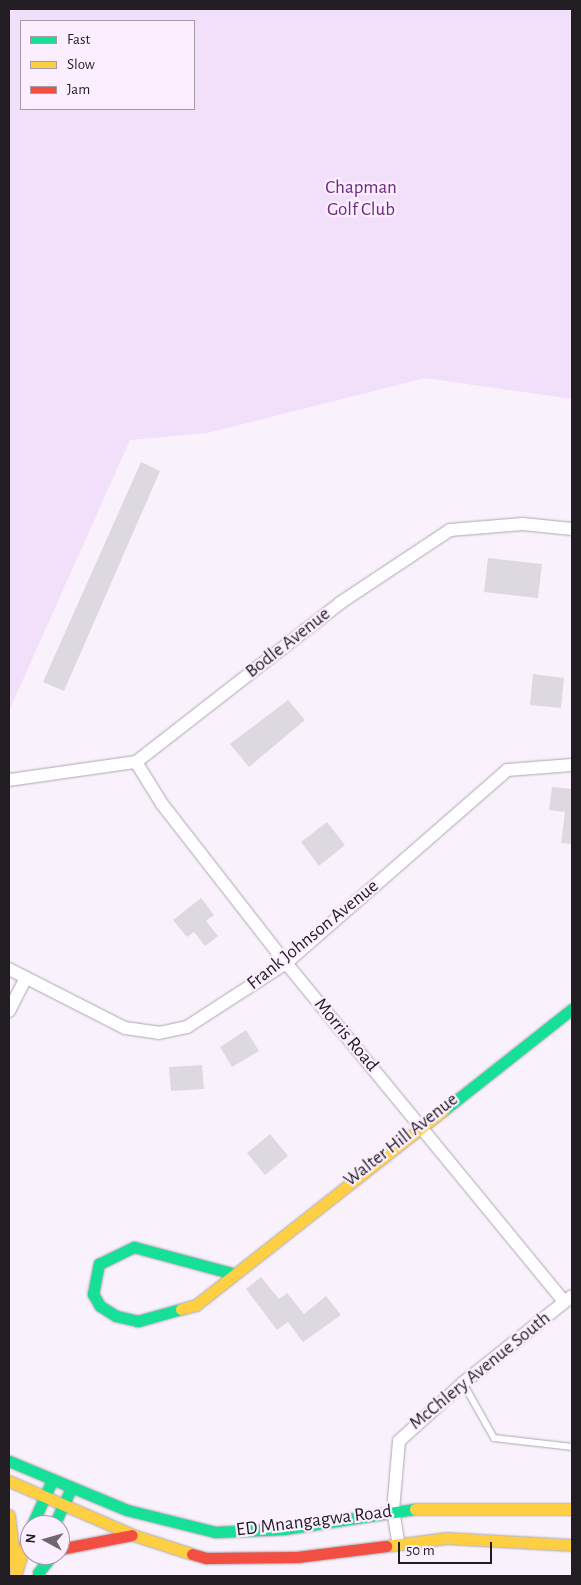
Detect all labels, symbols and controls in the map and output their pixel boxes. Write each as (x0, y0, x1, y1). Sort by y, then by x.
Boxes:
legend (20, 20, 195, 110)
text: Fast (67, 32, 90, 47)
text: Slow (67, 57, 95, 72)
text: Jam (67, 82, 90, 97)
park label: Chapman Golf Club (325, 177, 397, 221)
street label: Bodle Avenue (241, 603, 335, 683)
street label: Frank Johnson Avenue (243, 875, 383, 995)
street label: Morris Road (309, 994, 383, 1076)
street label: Walter Hill Avenue (339, 1088, 463, 1192)
street label: McChlery Avenue South (405, 1307, 555, 1435)
street label: ED Mnangagwa Road (235, 1500, 393, 1542)
north arrow (20, 1515, 70, 1565)
scale bar (401, 1532, 495, 1564)
text: N (24, 1533, 39, 1544)
text: 50 m (406, 1543, 435, 1558)

